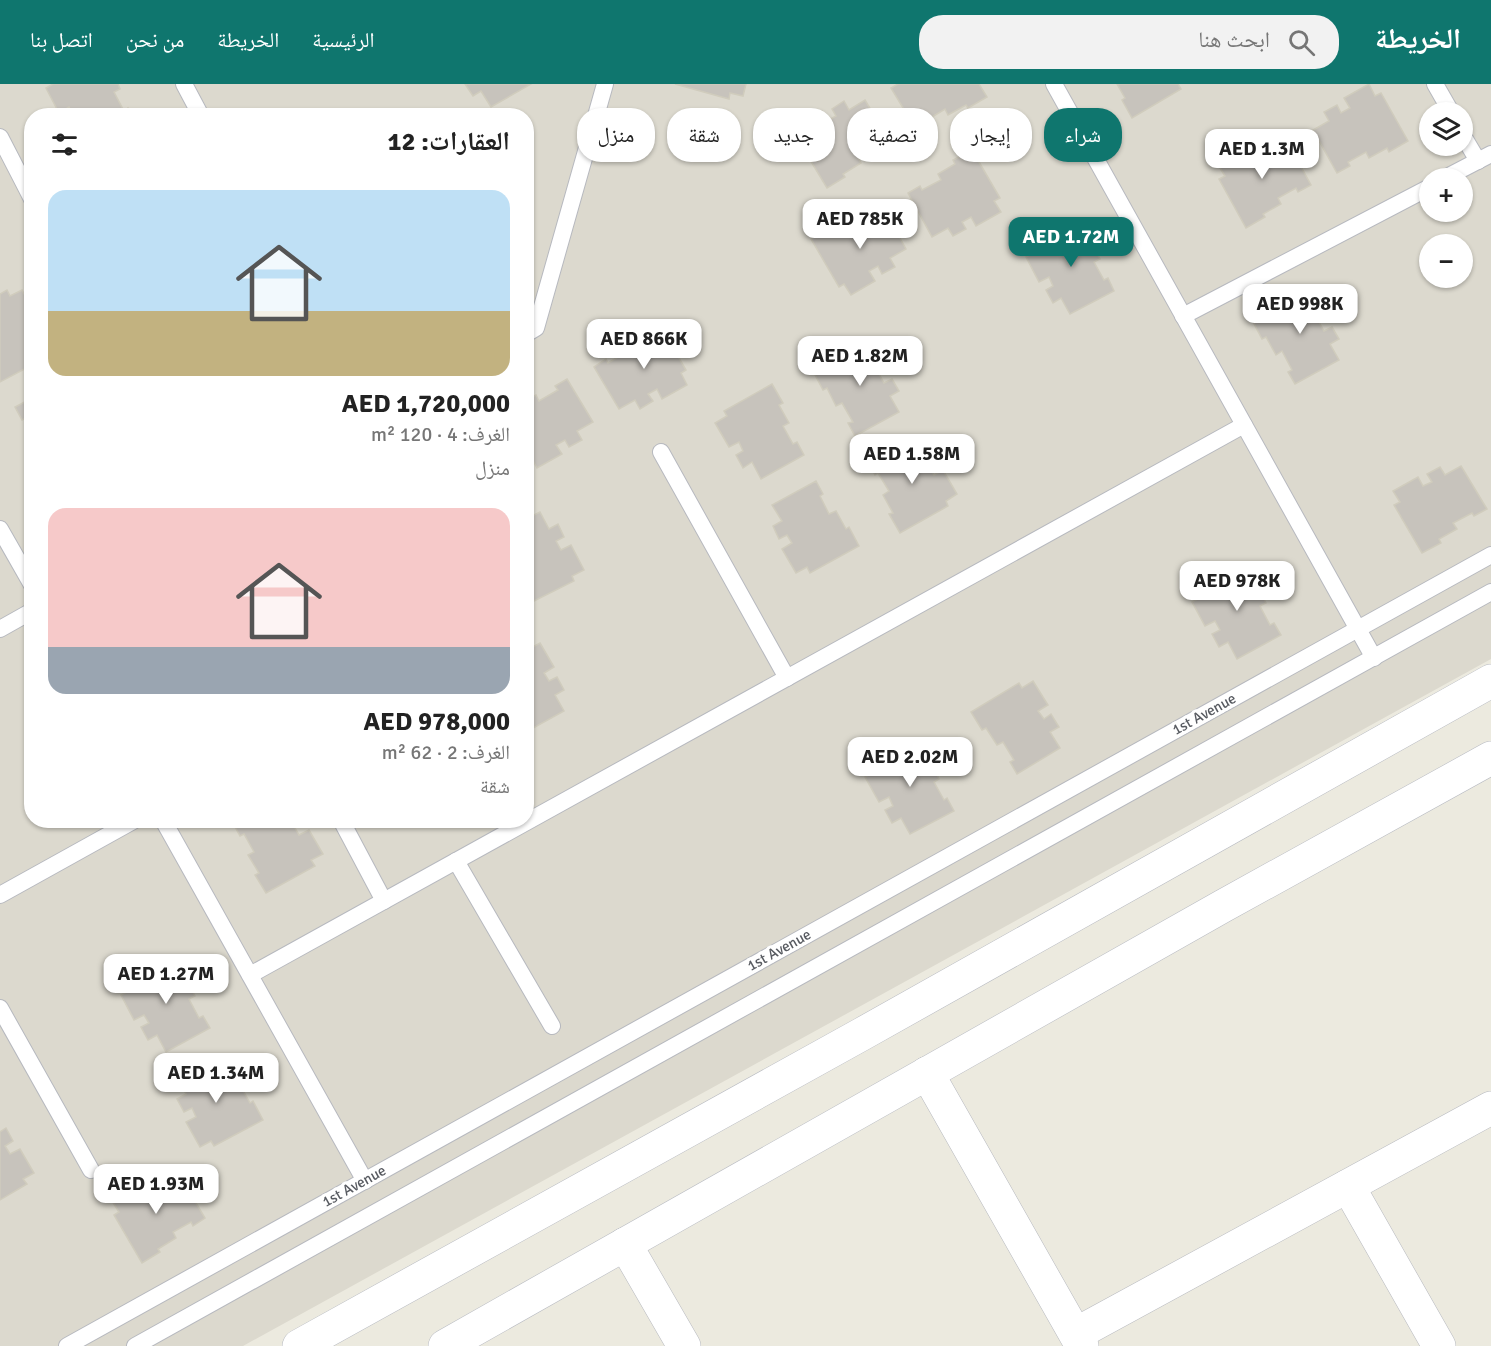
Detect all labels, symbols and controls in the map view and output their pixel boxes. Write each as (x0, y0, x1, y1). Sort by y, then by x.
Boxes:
search box (919, 15, 1339, 69)
text: الخريطة (1375, 22, 1461, 56)
text: ابحث هنا (1198, 26, 1270, 53)
icon: search (1285, 26, 1318, 59)
text: اتصل بنا (30, 27, 93, 53)
text: من نحن (126, 27, 184, 53)
text: الخريطة (217, 27, 279, 53)
text: الرئيسية (312, 27, 374, 53)
map controls (1419, 102, 1473, 288)
button: layers (1419, 102, 1473, 156)
chip: منزل (577, 108, 655, 162)
chip: شقة (667, 108, 741, 162)
chip: جديد (753, 108, 835, 162)
chip: تصفية (847, 108, 938, 162)
chip: إيجار (950, 108, 1032, 162)
chip: شراء (1044, 108, 1122, 162)
text: العقارات: 12 (388, 126, 510, 158)
icon: filters (48, 128, 81, 161)
pin: AED 1.3M (1200, 129, 1324, 180)
text: AED 1.3M (1219, 136, 1305, 161)
button: + (1419, 168, 1473, 222)
pin: AED 785K (798, 199, 922, 250)
text: AED 785K (817, 206, 903, 231)
pin: AED 1.72M (1002, 217, 1140, 268)
text: AED 1.72M (1023, 224, 1119, 249)
icon: home (225, 229, 333, 337)
button: − (1419, 234, 1473, 288)
pin: AED 998K (1238, 284, 1362, 335)
text: AED 998K (1257, 291, 1343, 316)
pin: AED 866K (582, 319, 706, 370)
text: AED 866K (601, 326, 687, 351)
pin: AED 1.82M (791, 336, 929, 387)
text: AED 1.82M (812, 343, 908, 368)
text: AED 1,720,000 (342, 388, 510, 420)
text: الغرف: 4 · 120 m² (371, 422, 510, 447)
pin: AED 1.58M (843, 434, 981, 485)
text: AED 1.58M (864, 441, 960, 466)
text: منزل (475, 456, 510, 481)
icon: home (225, 547, 333, 655)
pin: AED 978K (1175, 561, 1299, 612)
text: AED 978K (1194, 568, 1280, 593)
street label: 1st Avenue (1169, 689, 1239, 739)
text: AED 978,000 (364, 706, 510, 738)
pin: AED 2.02M (841, 737, 979, 788)
text: الغرف: 2 · 62 m² (382, 740, 510, 765)
text: AED 2.02M (862, 744, 958, 769)
text: شقة (480, 774, 510, 799)
street label: 1st Avenue (744, 925, 814, 975)
pin: AED 1.27M (97, 954, 235, 1005)
text: AED 1.27M (118, 961, 214, 986)
pin: AED 1.34M (147, 1053, 285, 1104)
text: AED 1.34M (168, 1060, 264, 1085)
street label: 1st Avenue (319, 1161, 389, 1211)
pin: AED 1.93M (87, 1164, 225, 1215)
text: AED 1.93M (108, 1171, 204, 1196)

